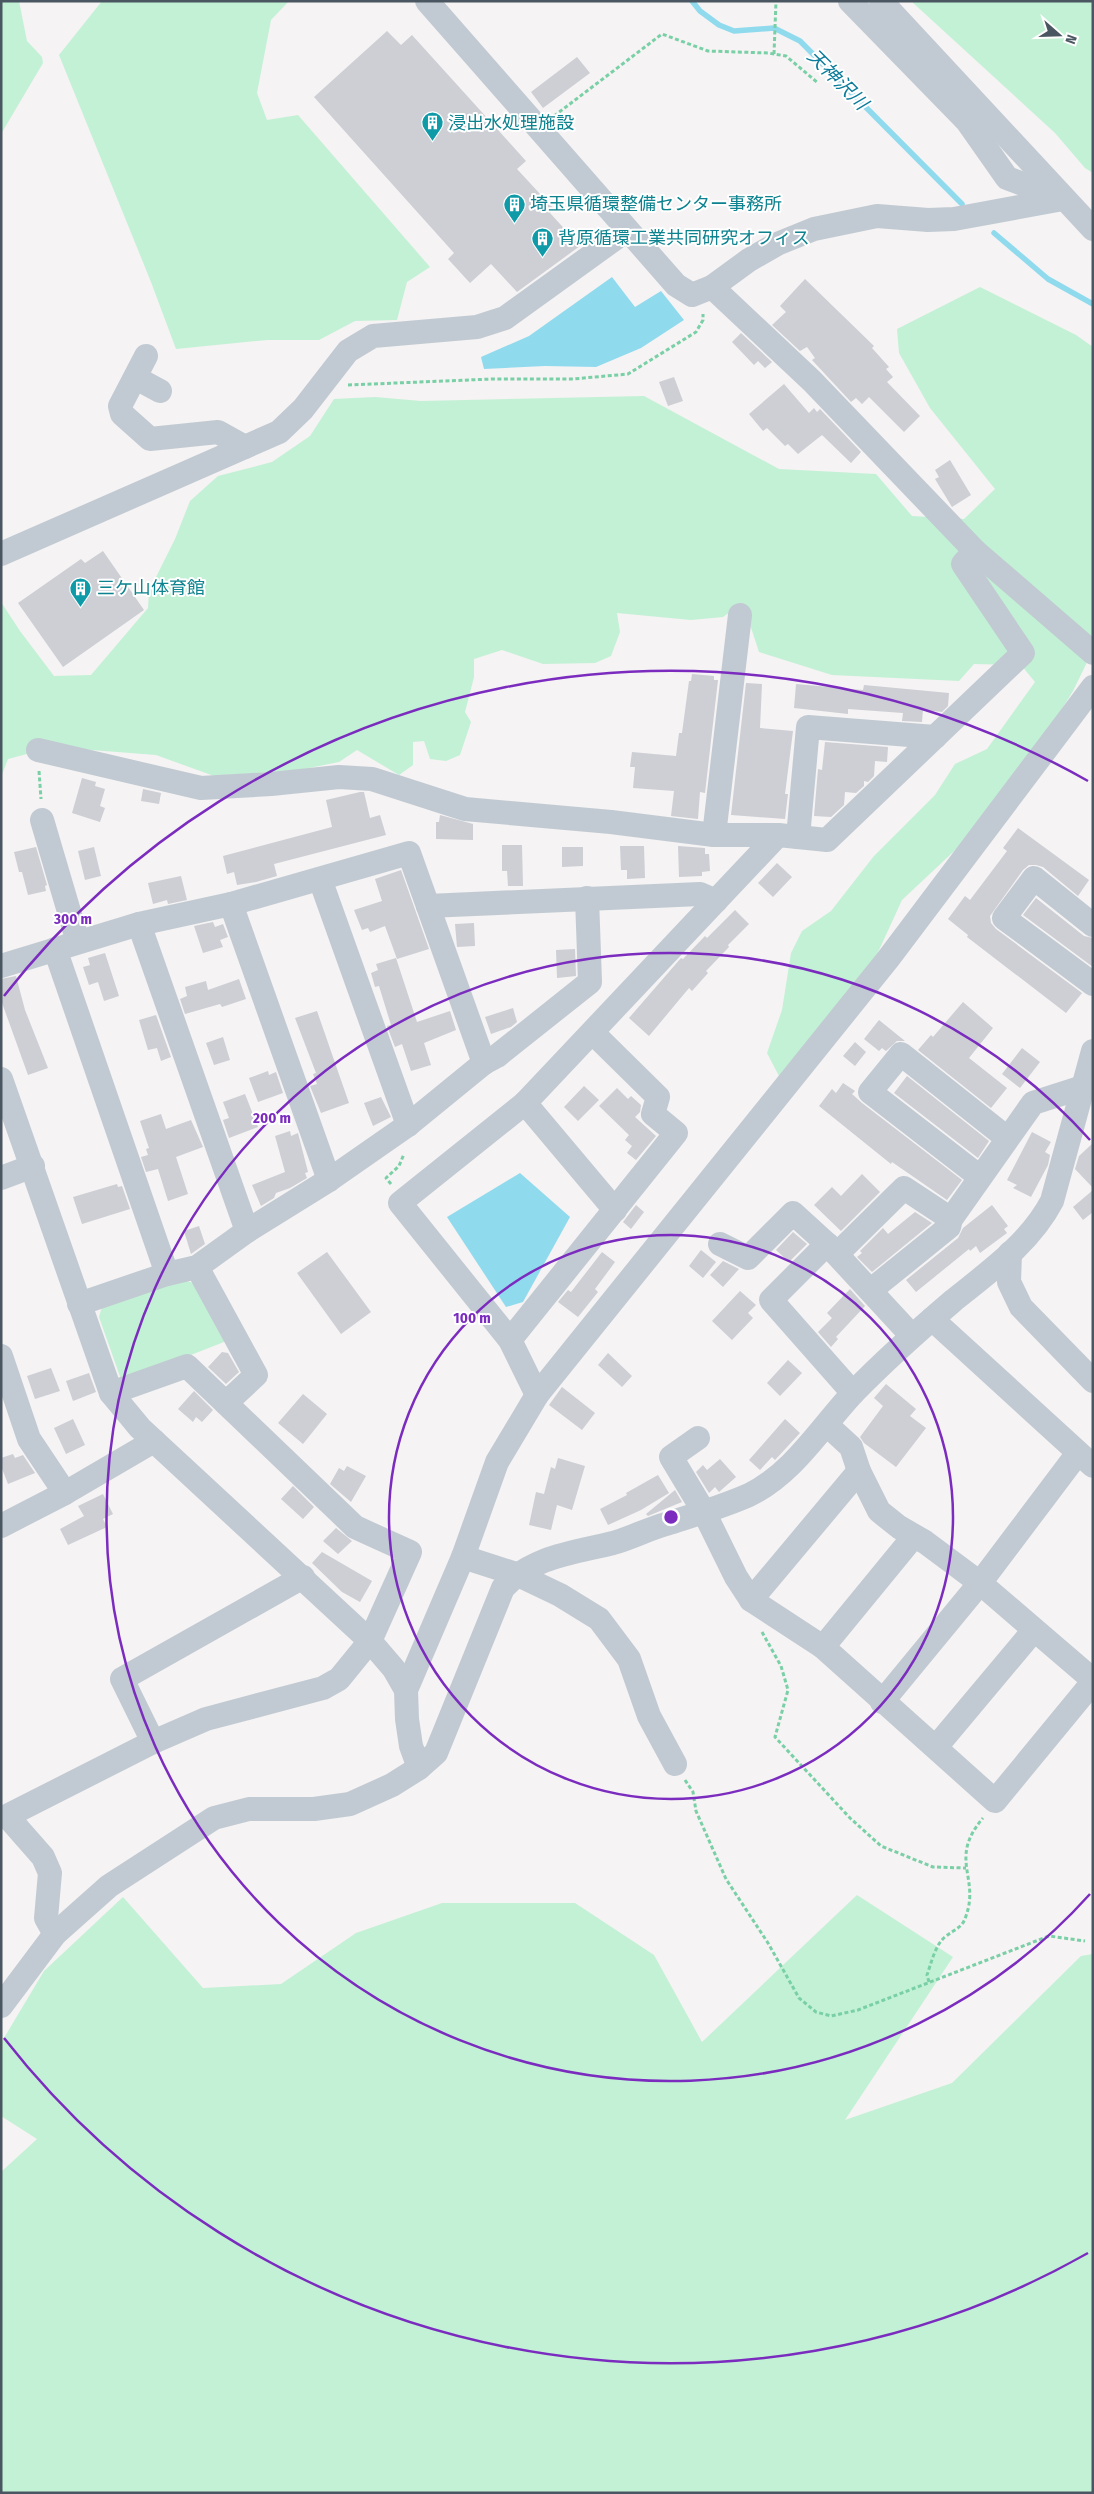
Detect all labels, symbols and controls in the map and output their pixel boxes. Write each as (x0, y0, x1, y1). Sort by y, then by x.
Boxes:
north arrow (1034, 10, 1084, 60)
text: N (1061, 32, 1080, 46)
water label: 天神沢川 (803, 44, 874, 116)
building icon: 浸出水処理施設 (420, 111, 444, 142)
place label: 浸出水処理施設 (448, 112, 574, 134)
building icon: 埼玉県循環整備センター事務所 (502, 192, 526, 223)
place label: 埼玉県循環整備センター事務所 (530, 193, 782, 215)
building icon: 背原循環工業共同研究オフィス (530, 226, 554, 257)
place label: 背原循環工業共同研究オフィス (558, 227, 810, 249)
building icon: 三ケ山体育館 (69, 576, 93, 607)
place label: 三ケ山体育館 (97, 577, 205, 599)
text: 300 m (53, 910, 92, 928)
text: 200 m (252, 1109, 291, 1127)
text: 100 m (453, 1309, 491, 1327)
centre of rings (662, 1508, 680, 1526)

